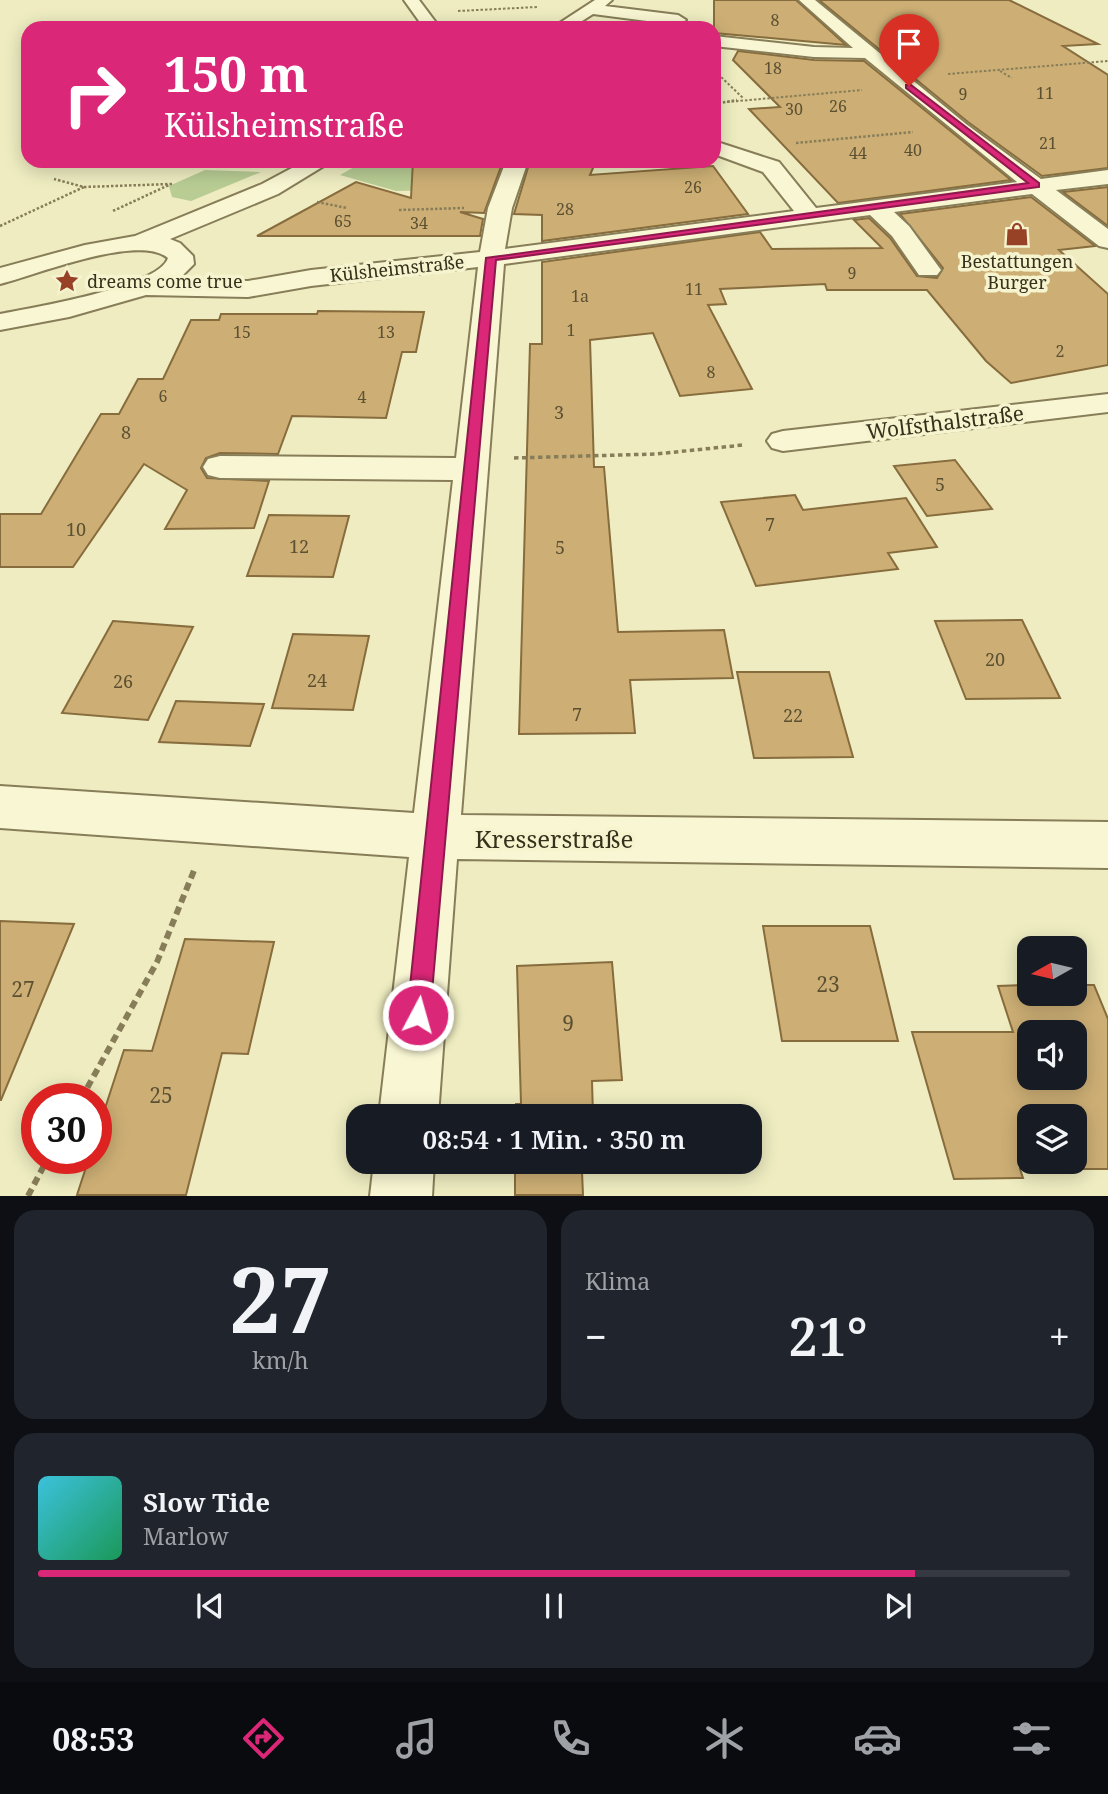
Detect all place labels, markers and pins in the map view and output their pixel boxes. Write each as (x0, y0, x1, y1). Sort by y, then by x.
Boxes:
pin (879, 14, 939, 86)
shop icon: Bestattungen Burger (1003, 220, 1031, 248)
place label: Bestattungen Burger (961, 249, 1074, 294)
place icon: dreams come true (53, 267, 81, 295)
place label: dreams come true (87, 269, 243, 293)

